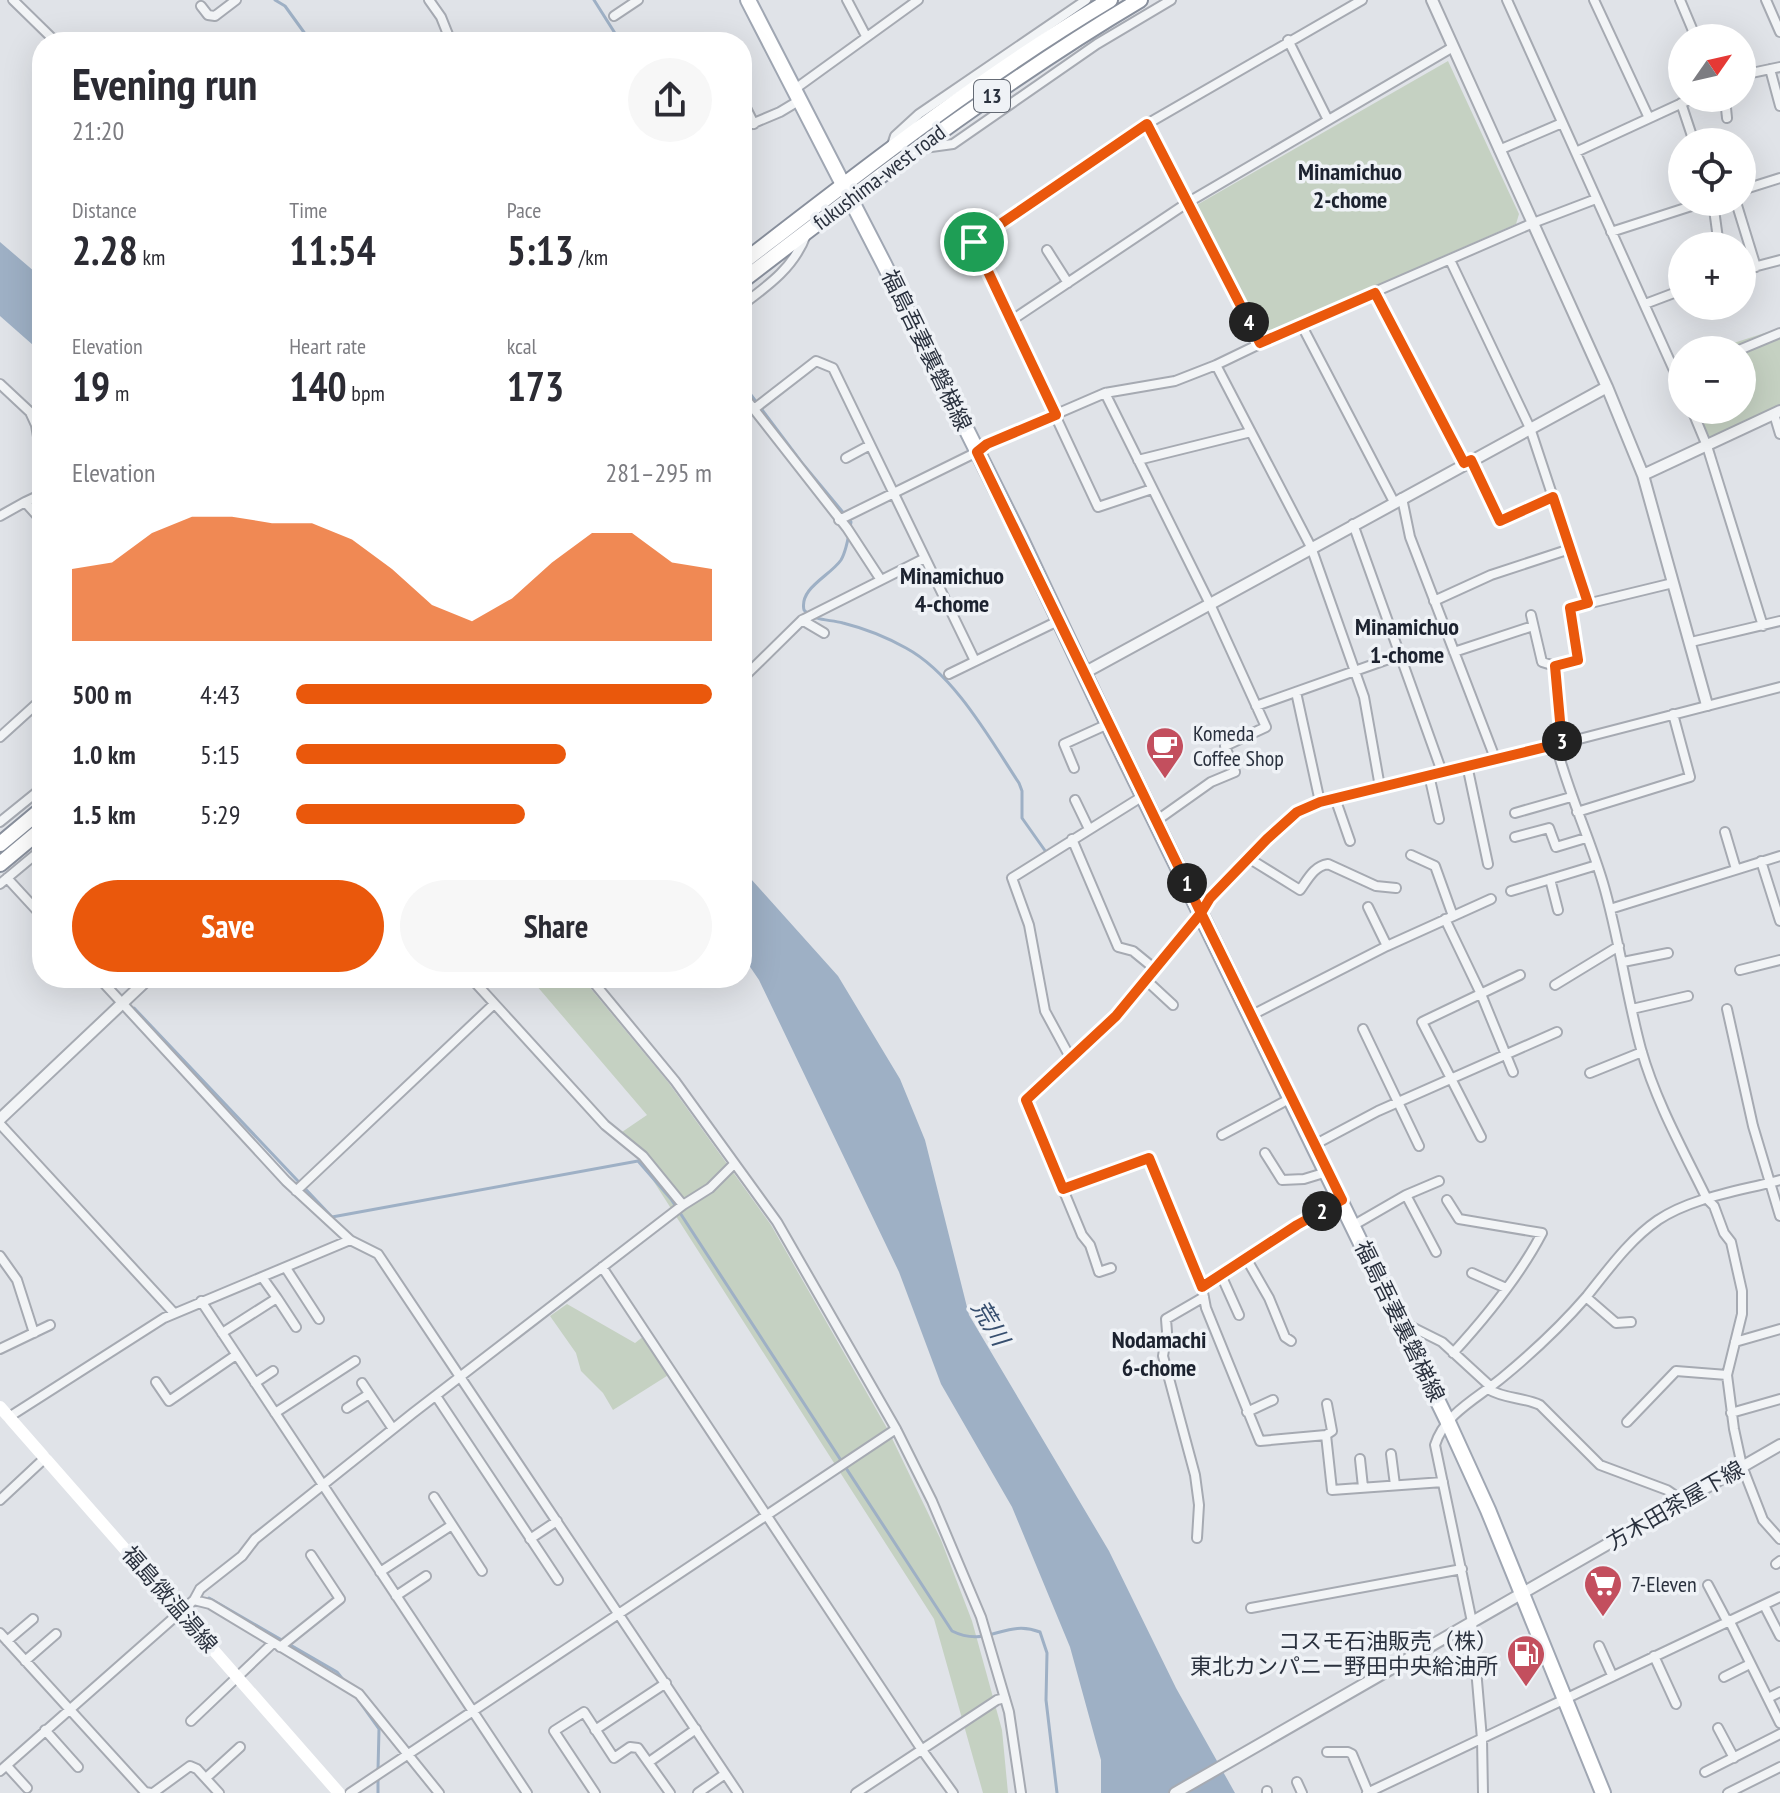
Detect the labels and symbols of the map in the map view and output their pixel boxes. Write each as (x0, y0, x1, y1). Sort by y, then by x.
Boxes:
north arrow (1668, 24, 1756, 112)
road number: 13 (974, 80, 1010, 112)
street label: fukushima-west road (807, 118, 951, 236)
district label: Minamichuo 2-chome (1298, 156, 1402, 215)
pin (940, 208, 1008, 276)
street label: 福島吾妻裏磐梯線 (876, 265, 978, 435)
pin: 4 (1229, 302, 1269, 342)
district label: Minamichuo 4-chome (900, 560, 1004, 619)
district label: Minamichuo 1-chome (1355, 611, 1459, 670)
place label: Komeda Coffee Shop (1193, 719, 1284, 772)
pin: 3 (1542, 721, 1582, 761)
cafe icon: Komeda Coffee Shop (1144, 725, 1186, 780)
pin: 1 (1167, 863, 1207, 903)
pin: 2 (1302, 1191, 1342, 1231)
street label: 福島吾妻裏磐梯線 (1349, 1236, 1451, 1406)
water label: 荒川 (965, 1294, 1018, 1354)
district label: Nodamachi 6-chome (1112, 1324, 1206, 1383)
street label: 方木田茶屋下線 (1601, 1454, 1749, 1556)
street label: 福島微温湯線 (116, 1540, 224, 1658)
supermarket icon: 7-Eleven (1582, 1563, 1624, 1618)
place label: 7-Eleven (1631, 1570, 1697, 1598)
place label: コスモ石油販売（株） 東北カンパニー野田中央給油所 (1190, 1627, 1498, 1680)
fuel station icon: コスモ石油販売（株） 東北カンパニー野田中央給油所 (1505, 1633, 1547, 1688)

